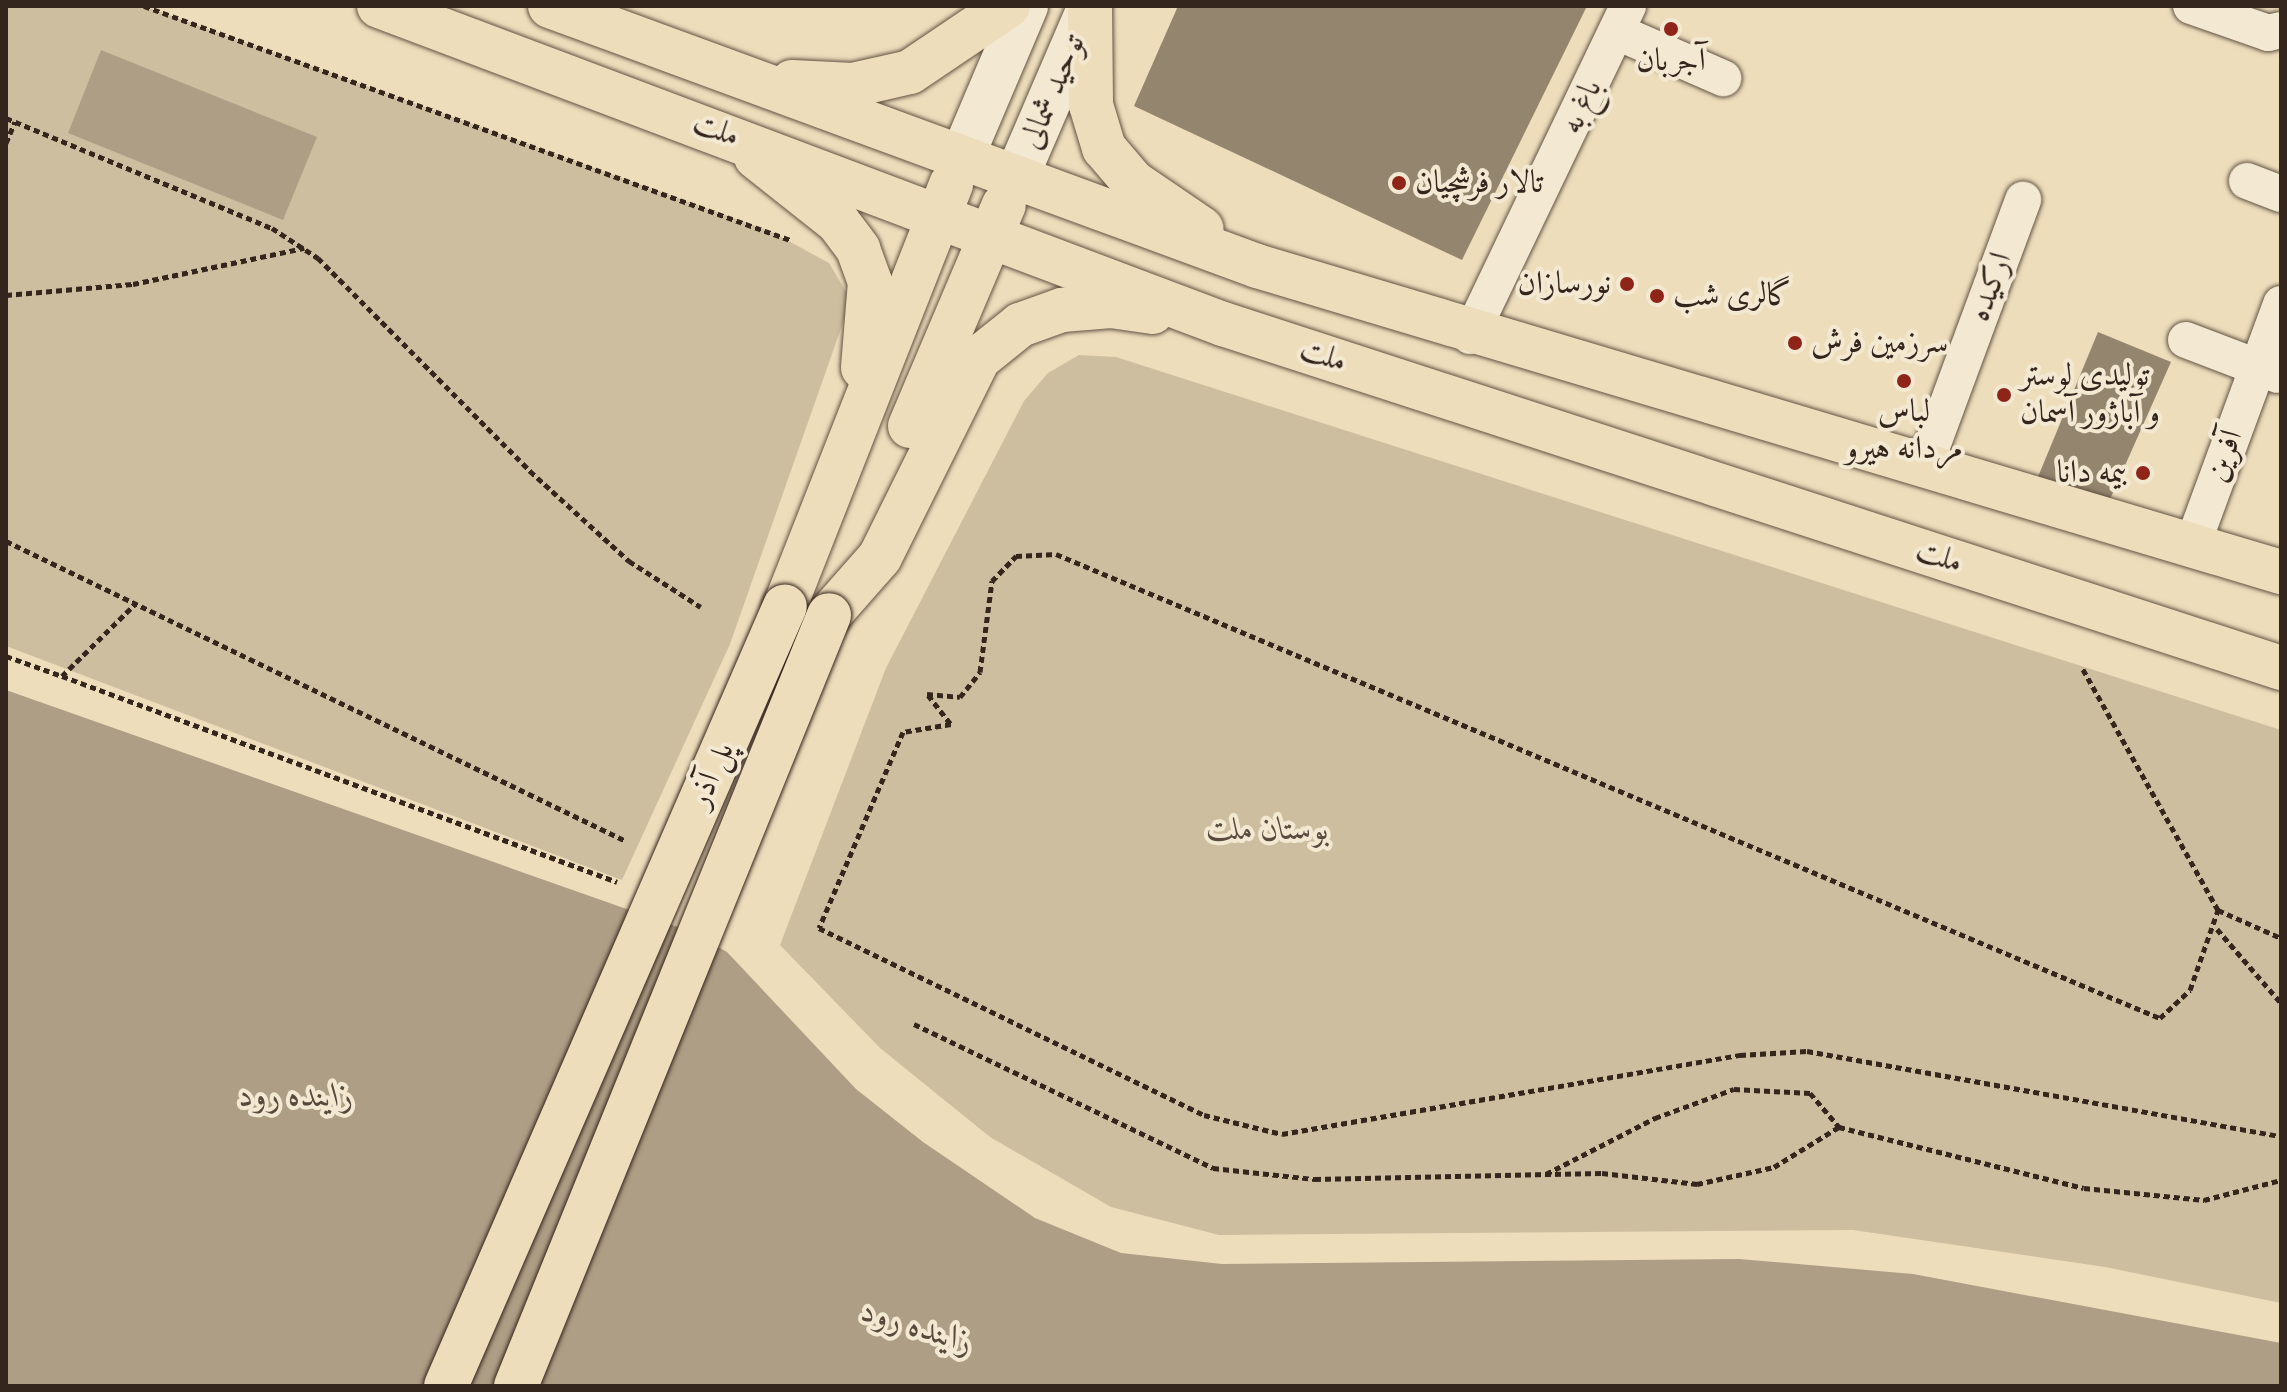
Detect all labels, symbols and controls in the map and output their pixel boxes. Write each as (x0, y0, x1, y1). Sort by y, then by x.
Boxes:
marker: آجربان (1662, 20, 1680, 38)
street label: توحید شمالی (1012, 29, 1094, 155)
place label: آجربان (1636, 42, 1706, 80)
street label: باغ به (1553, 74, 1611, 140)
street label: ملت (687, 104, 745, 156)
place label: تالار فرشچیان (1415, 164, 1543, 202)
marker: تالار فرشچیان (1390, 174, 1408, 192)
street label: ارکیده (1961, 247, 2021, 327)
place label: نورسازان (1518, 265, 1611, 303)
marker: نورسازان (1618, 275, 1636, 293)
place label: گالری شب (1673, 277, 1792, 315)
marker: گالری شب (1648, 287, 1666, 305)
place label: سرزمین فرش (1811, 324, 1948, 362)
street label: ملت (1295, 330, 1351, 382)
marker: سرزمین فرش (1786, 334, 1804, 352)
place label: تولیدی لوستر و آباژور آسمان (2020, 358, 2160, 433)
marker: لباس مردانه هیرو (1895, 372, 1913, 390)
marker: تولیدی لوستر و آباژور آسمان (1995, 386, 2013, 404)
place label: لباس مردانه هیرو (1845, 394, 1963, 469)
street label: آفرین (2198, 425, 2252, 487)
place label: بیمه دانا (2057, 454, 2127, 492)
marker: بیمه دانا (2134, 464, 2152, 482)
street label: ملت (1911, 531, 1967, 583)
street label: پل آذر (681, 736, 743, 814)
park label: بوستان ملت (1207, 811, 1329, 849)
water label: زاینده رود (238, 1077, 354, 1117)
water label: زاینده رود (856, 1291, 978, 1363)

